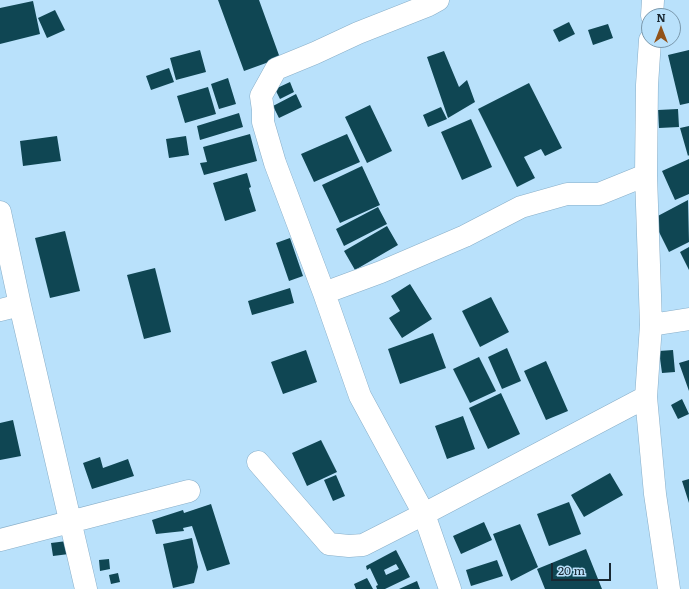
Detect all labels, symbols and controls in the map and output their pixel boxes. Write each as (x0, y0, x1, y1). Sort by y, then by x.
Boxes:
north arrow (641, 8, 681, 48)
text: N (656, 9, 666, 25)
scale bar (553, 555, 613, 581)
text: 20 m (558, 561, 585, 579)

